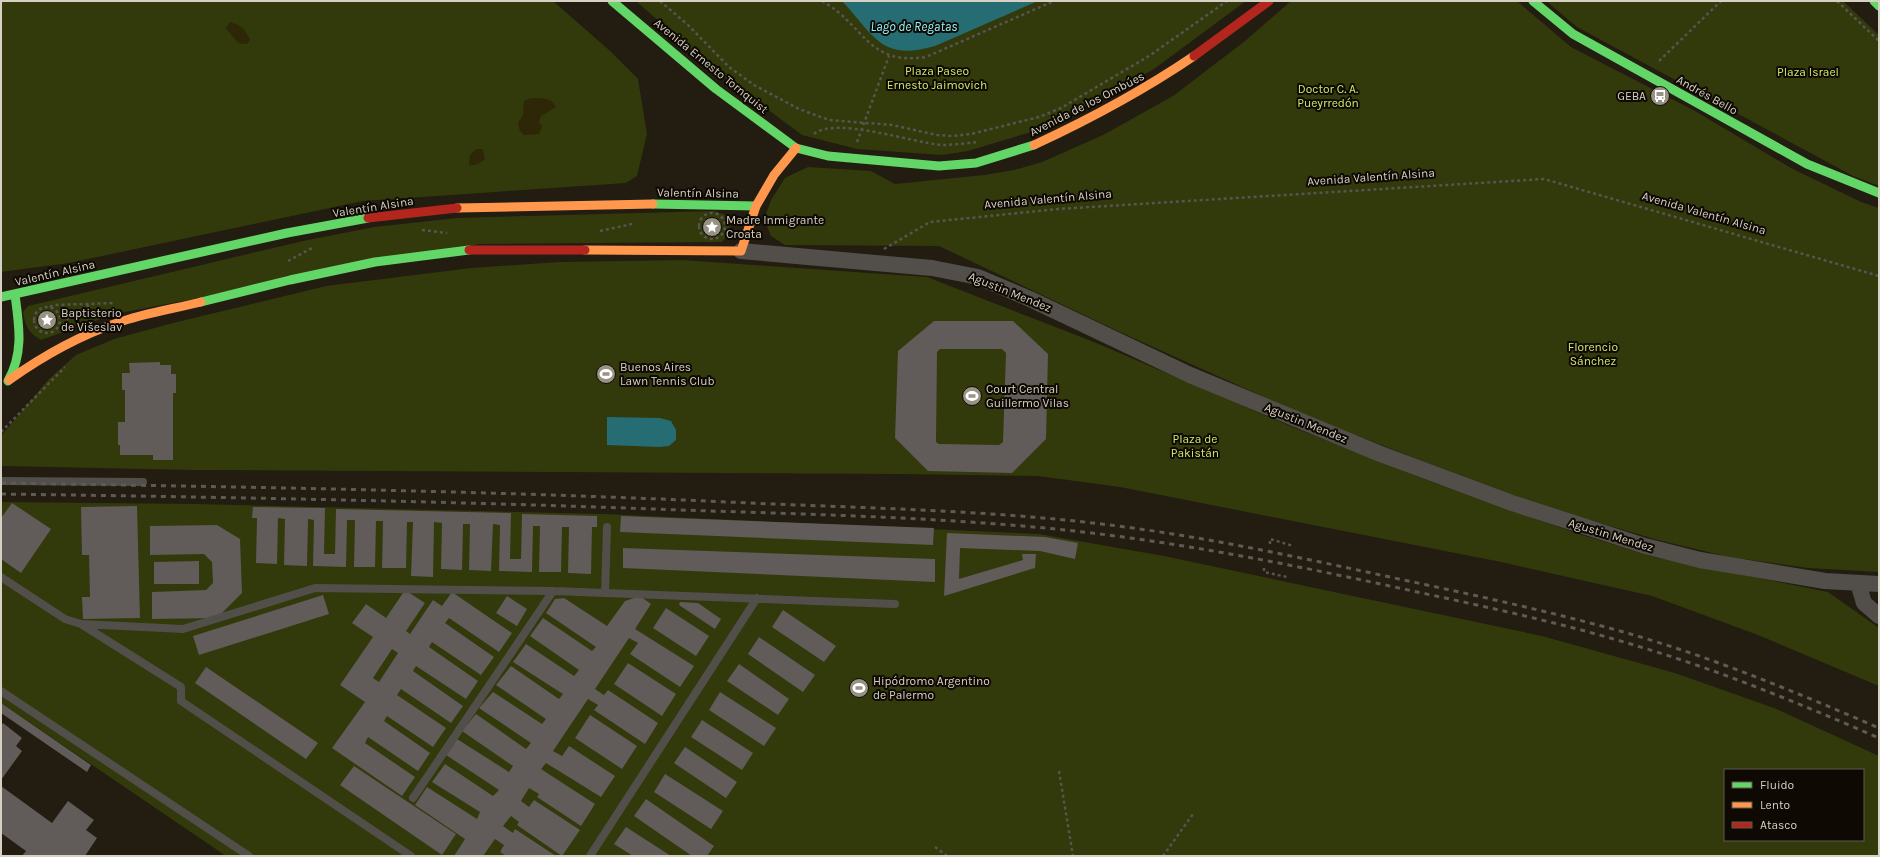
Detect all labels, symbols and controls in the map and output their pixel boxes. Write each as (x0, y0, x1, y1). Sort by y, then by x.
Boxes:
street label: Avenida Ernesto Tornquist (651, 16, 771, 117)
water label: Lago de Regatas (871, 19, 958, 34)
park label: Plaza Paseo Ernesto Jaimovich (887, 64, 987, 92)
park label: Plaza Israel (1777, 65, 1839, 79)
street label: Avenida de los Ombúes (1027, 69, 1147, 139)
street label: Andrés Bello (1674, 72, 1740, 118)
park label: Doctor C. A. Pueyrredón (1297, 82, 1359, 110)
bus stop icon: GEBA (1649, 85, 1671, 107)
place label: GEBA (1617, 89, 1646, 103)
street label: Avenida Valentín Alsina (1307, 166, 1435, 188)
street label: Valentín Alsina (657, 185, 739, 201)
street label: Avenida Valentín Alsina (984, 186, 1112, 212)
street label: Avenida Valentín Alsina (1640, 189, 1768, 237)
street label: Valentín Alsina (331, 194, 415, 220)
place label: Madre Inmigrante Croata (726, 213, 824, 241)
place icon: Madre Inmigrante Croata (701, 216, 723, 238)
street label: Valentín Alsina (14, 257, 96, 289)
street label: Agustin Mendez (967, 269, 1054, 315)
place label: Baptisterio de Višeslav (61, 306, 122, 334)
place icon: Baptisterio de Višeslav (36, 309, 58, 331)
park label: Florencio Sánchez (1568, 340, 1618, 368)
place label: Buenos Aires Lawn Tennis Club (620, 360, 715, 388)
sports icon: Buenos Aires Lawn Tennis Club (595, 363, 617, 385)
place label: Court Central Guillermo Vilas (986, 382, 1069, 410)
sports icon: Court Central Guillermo Vilas (961, 385, 983, 407)
street label: Agustin Mendez (1263, 400, 1350, 446)
park label: Plaza de Pakistán (1171, 432, 1219, 460)
street label: Agustin Mendez (1567, 515, 1655, 555)
place label: Hipódromo Argentino de Palermo (873, 674, 990, 702)
sports icon: Hipódromo Argentino de Palermo (848, 677, 870, 699)
legend (1724, 769, 1864, 841)
text: Fluido (1760, 778, 1794, 792)
text: Lento (1760, 798, 1790, 812)
text: Atasco (1760, 818, 1797, 832)

